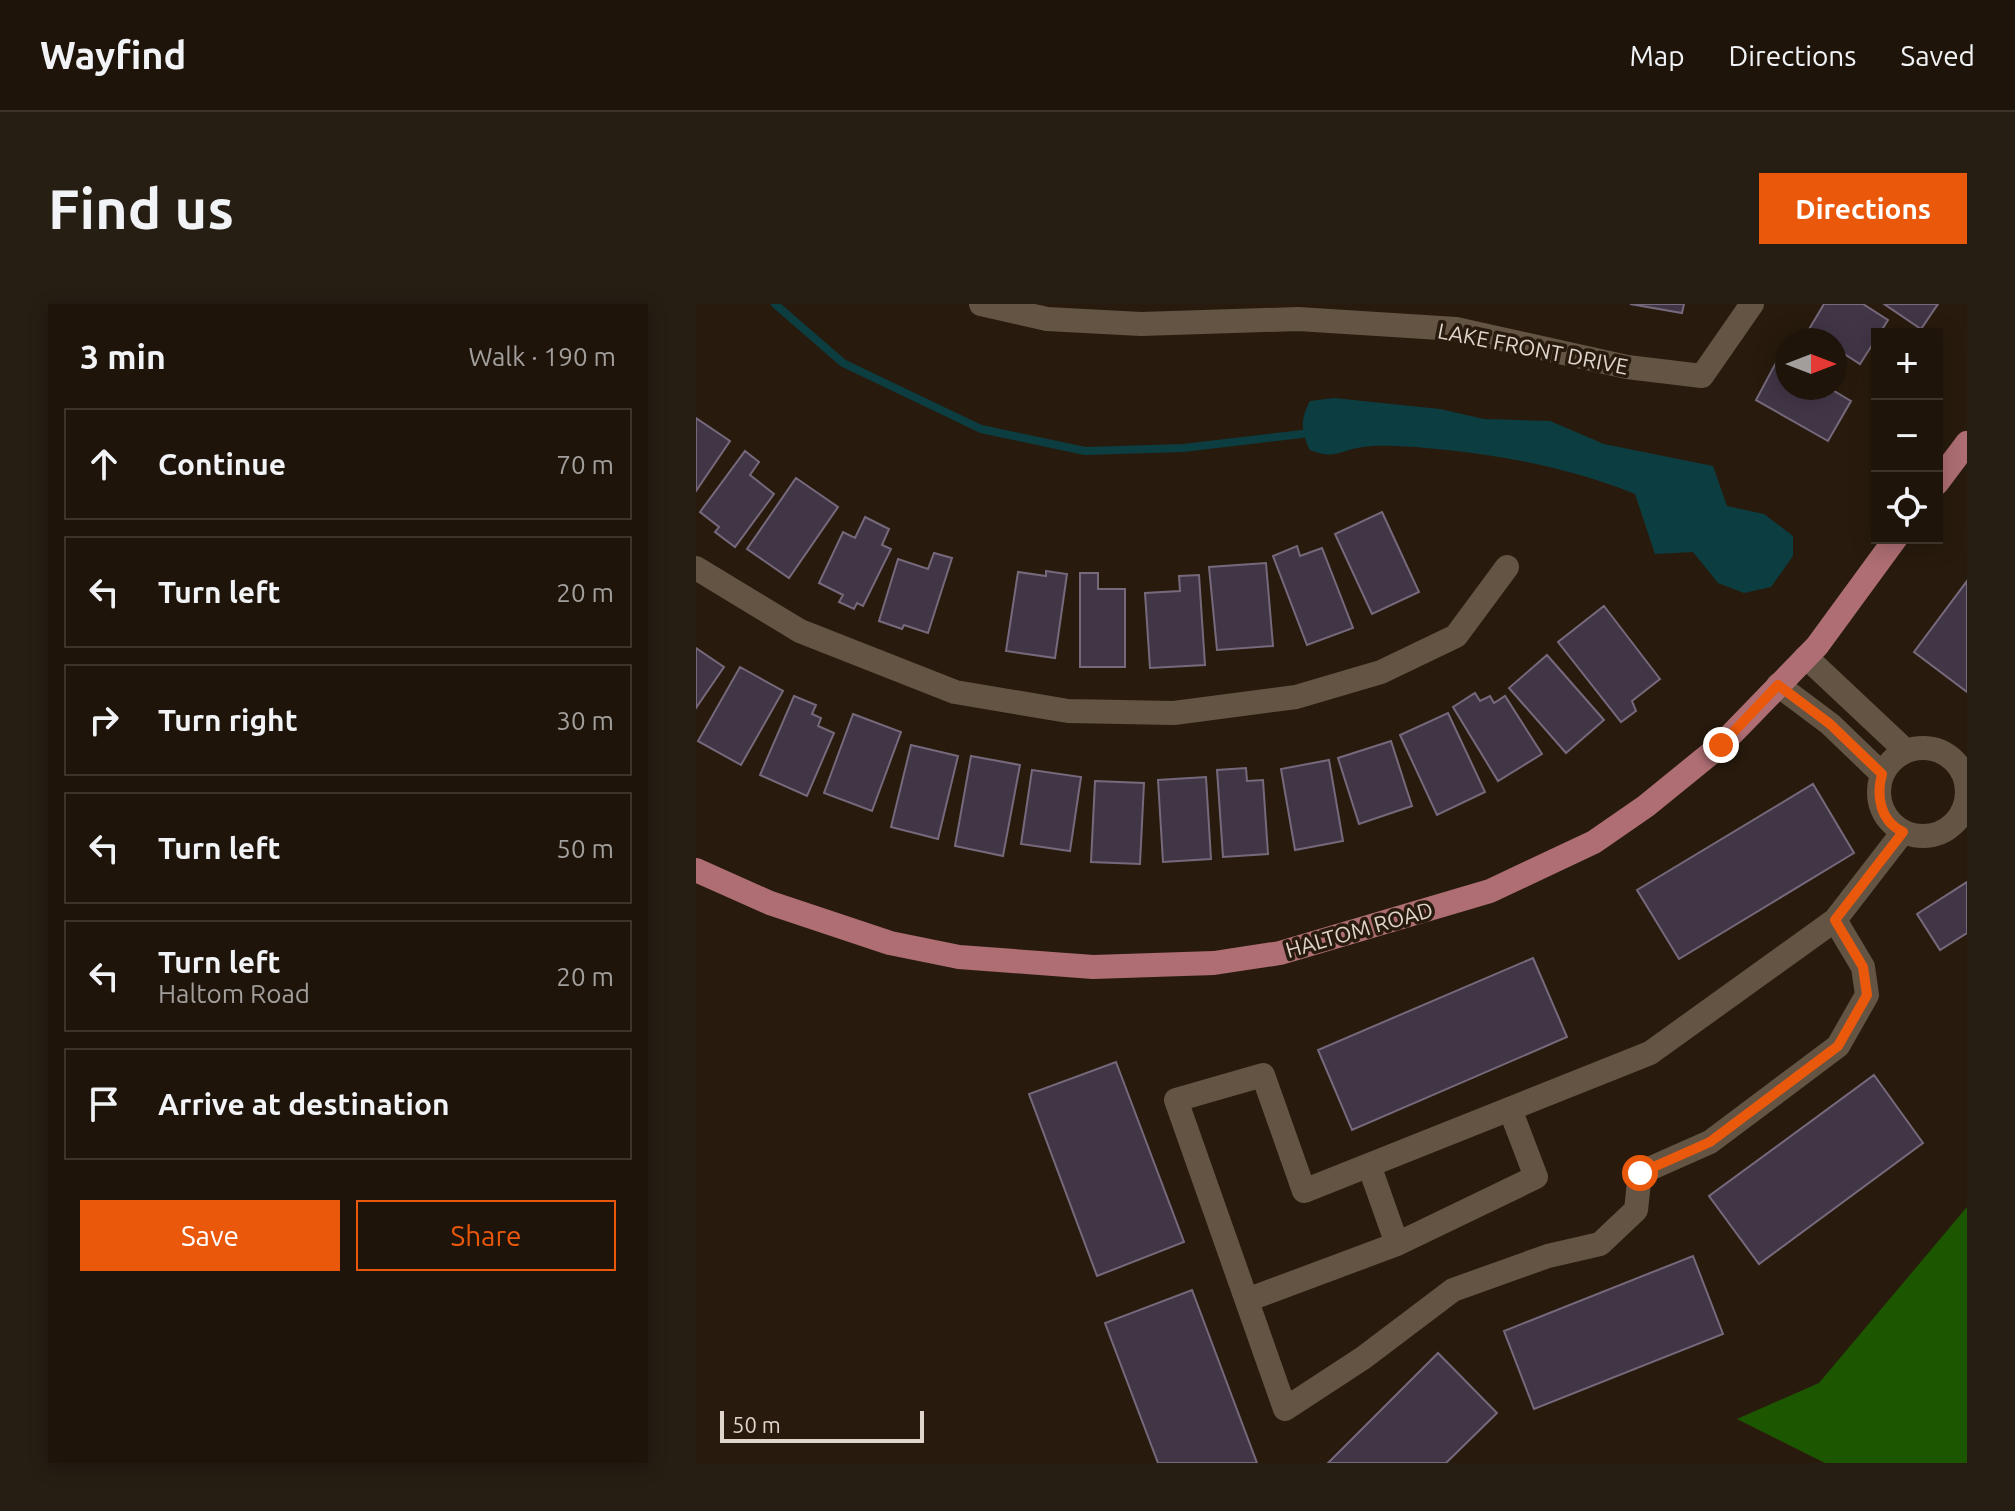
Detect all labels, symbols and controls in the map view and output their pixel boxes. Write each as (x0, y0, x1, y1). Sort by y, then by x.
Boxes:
text: Wayfind (40, 34, 186, 76)
text: Map (1629, 40, 1685, 71)
text: Directions (1729, 40, 1856, 71)
text: Saved (1900, 40, 1975, 71)
button: Directions (1759, 173, 1967, 244)
text: Find us (48, 177, 234, 240)
street label: LAKE FRONT DRIVE (1436, 317, 1630, 379)
north arrow (1775, 328, 1847, 400)
map controls (1871, 328, 1943, 544)
button: + (1871, 328, 1943, 400)
text: 3 min (80, 337, 166, 375)
text: Walk · 190 m (468, 342, 616, 371)
button: − (1871, 400, 1943, 472)
icon: ahead (82, 442, 126, 486)
text: Continue (158, 447, 286, 481)
text: 70 m (556, 450, 614, 479)
button: locate (1871, 472, 1943, 544)
icon: left (82, 570, 126, 614)
text: Turn left (158, 575, 280, 609)
text: 20 m (556, 578, 614, 607)
icon: right (82, 698, 126, 742)
text: Turn right (158, 703, 298, 737)
text: 30 m (556, 706, 614, 735)
route end (1703, 727, 1739, 763)
icon: left (82, 826, 126, 870)
text: Turn left (158, 831, 280, 865)
text: 50 m (556, 834, 614, 863)
street label: HALTOM ROAD (1282, 896, 1436, 962)
text: Turn left (158, 945, 280, 979)
icon: left (82, 954, 126, 998)
text: 20 m (556, 962, 614, 991)
text: Haltom Road (158, 979, 310, 1008)
icon: arrive (82, 1082, 126, 1126)
text: Arrive at destination (158, 1087, 450, 1121)
route start (1622, 1155, 1658, 1191)
button: Save (80, 1200, 340, 1271)
button: Share (356, 1200, 616, 1271)
scale bar (720, 1407, 924, 1443)
text: 50 m (732, 1412, 781, 1437)

